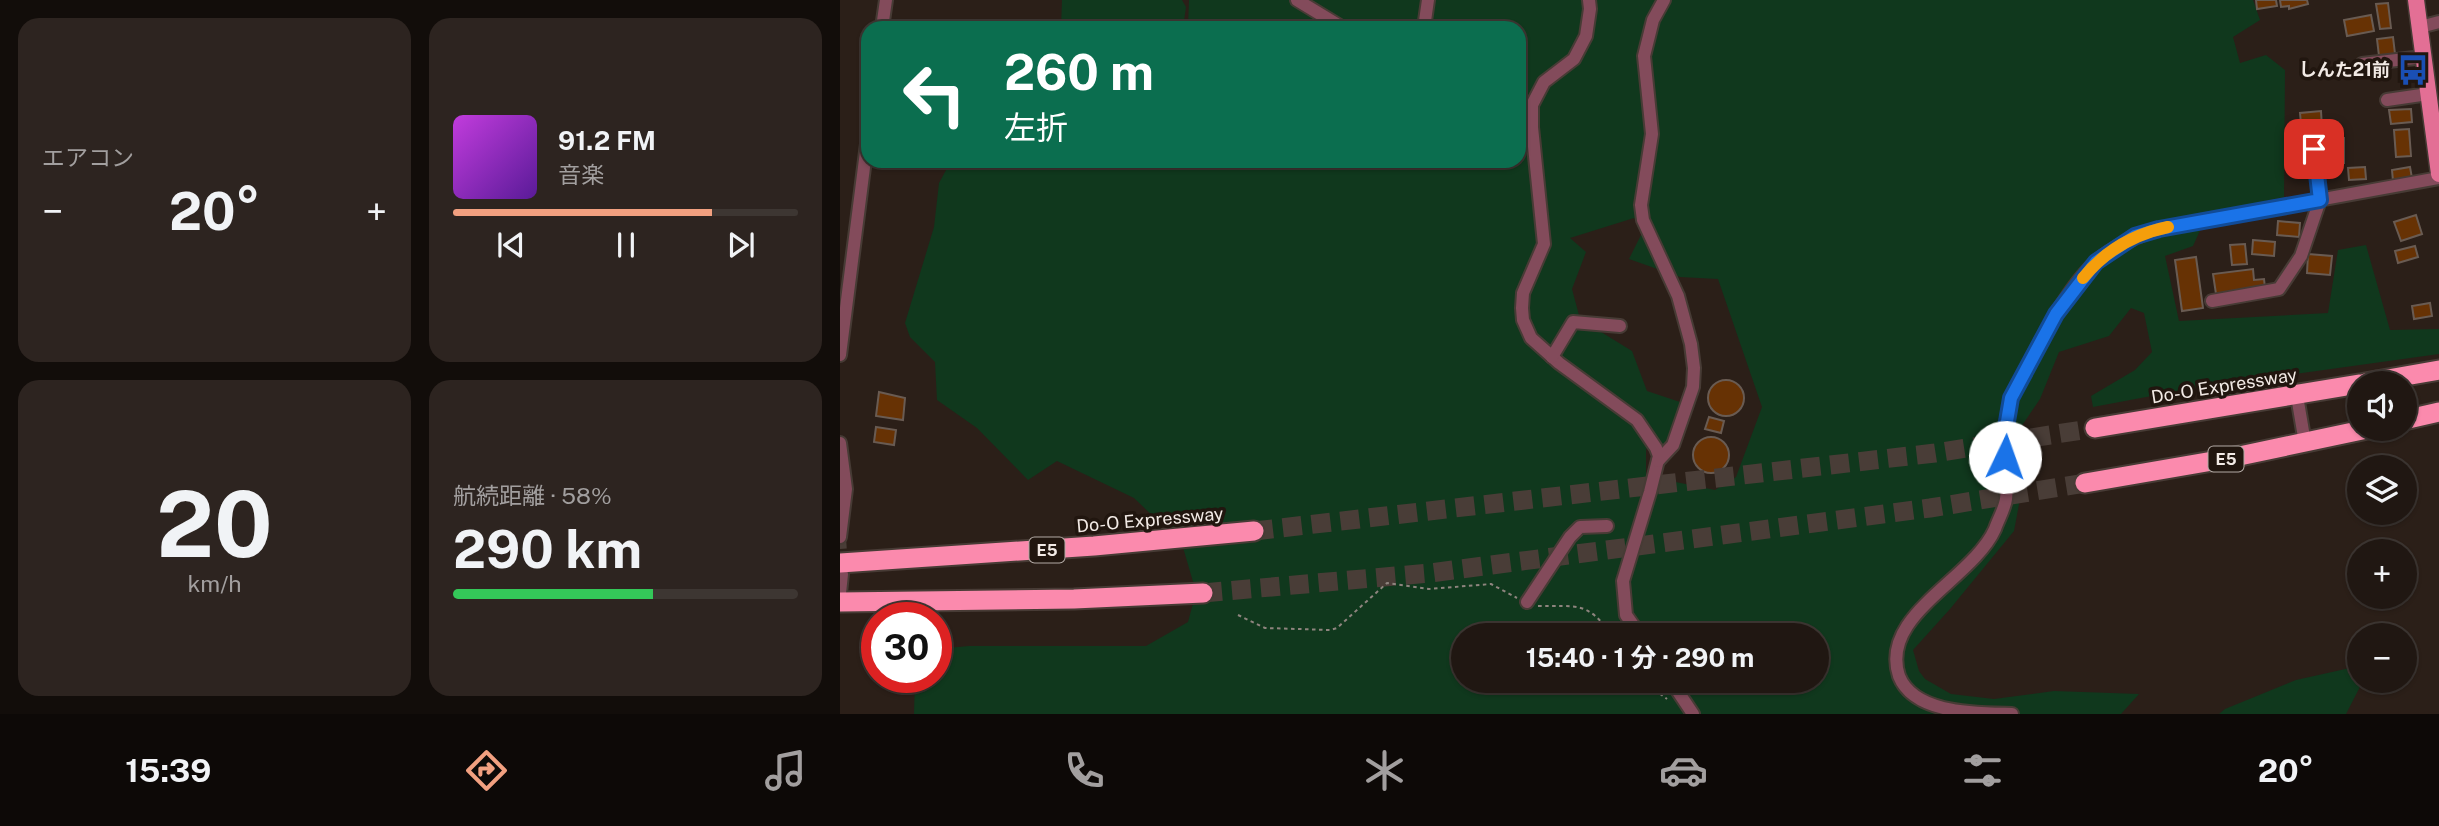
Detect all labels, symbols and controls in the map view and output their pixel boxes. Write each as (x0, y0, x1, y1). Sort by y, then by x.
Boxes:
text: 260 m (1004, 43, 1154, 101)
icon: left (889, 49, 980, 140)
bus stop icon: しんた21前 (2396, 53, 2430, 87)
place label: しんた21前 (2299, 59, 2390, 80)
text: 左折 (1004, 109, 1068, 146)
pin (2284, 119, 2344, 179)
text: 91.2 FM (558, 125, 656, 156)
icon: arrive (2295, 130, 2333, 168)
text: エアコン (42, 144, 134, 171)
text: 音楽 (558, 161, 604, 188)
text: 20° (169, 181, 260, 242)
text: − (42, 189, 63, 234)
text: + (366, 189, 387, 234)
icon: previous (492, 226, 530, 264)
icon: pause (607, 226, 645, 264)
icon: next (722, 226, 760, 264)
street label: Do-O Expressway (2149, 364, 2299, 407)
map controls (2347, 371, 2417, 693)
button: sound (2347, 371, 2417, 441)
position arrow (1968, 420, 2042, 494)
road number: E5 (2208, 446, 2244, 472)
button: layers (2347, 455, 2417, 525)
text: 20 (156, 471, 273, 577)
text: 航続距離 · 58% (453, 482, 612, 509)
street label: Do-O Expressway (1076, 503, 1225, 536)
text: 290 km (453, 519, 642, 580)
road number: E5 (1030, 538, 1064, 562)
button: + (2347, 539, 2417, 609)
text: km/h (187, 570, 242, 597)
speed limit sign: 30 (861, 602, 952, 693)
button: − (2347, 623, 2417, 693)
text: 15:40 · 1 分 · 290 m (1526, 642, 1754, 673)
icon: directions (462, 746, 511, 795)
icon: music (761, 746, 810, 795)
icon: phone (1060, 746, 1109, 795)
icon: climate (1360, 746, 1409, 795)
icon: car (1659, 746, 1708, 795)
icon: filters (1958, 746, 2007, 795)
text: 15:39 (125, 752, 211, 789)
text: 20° (2258, 752, 2314, 789)

